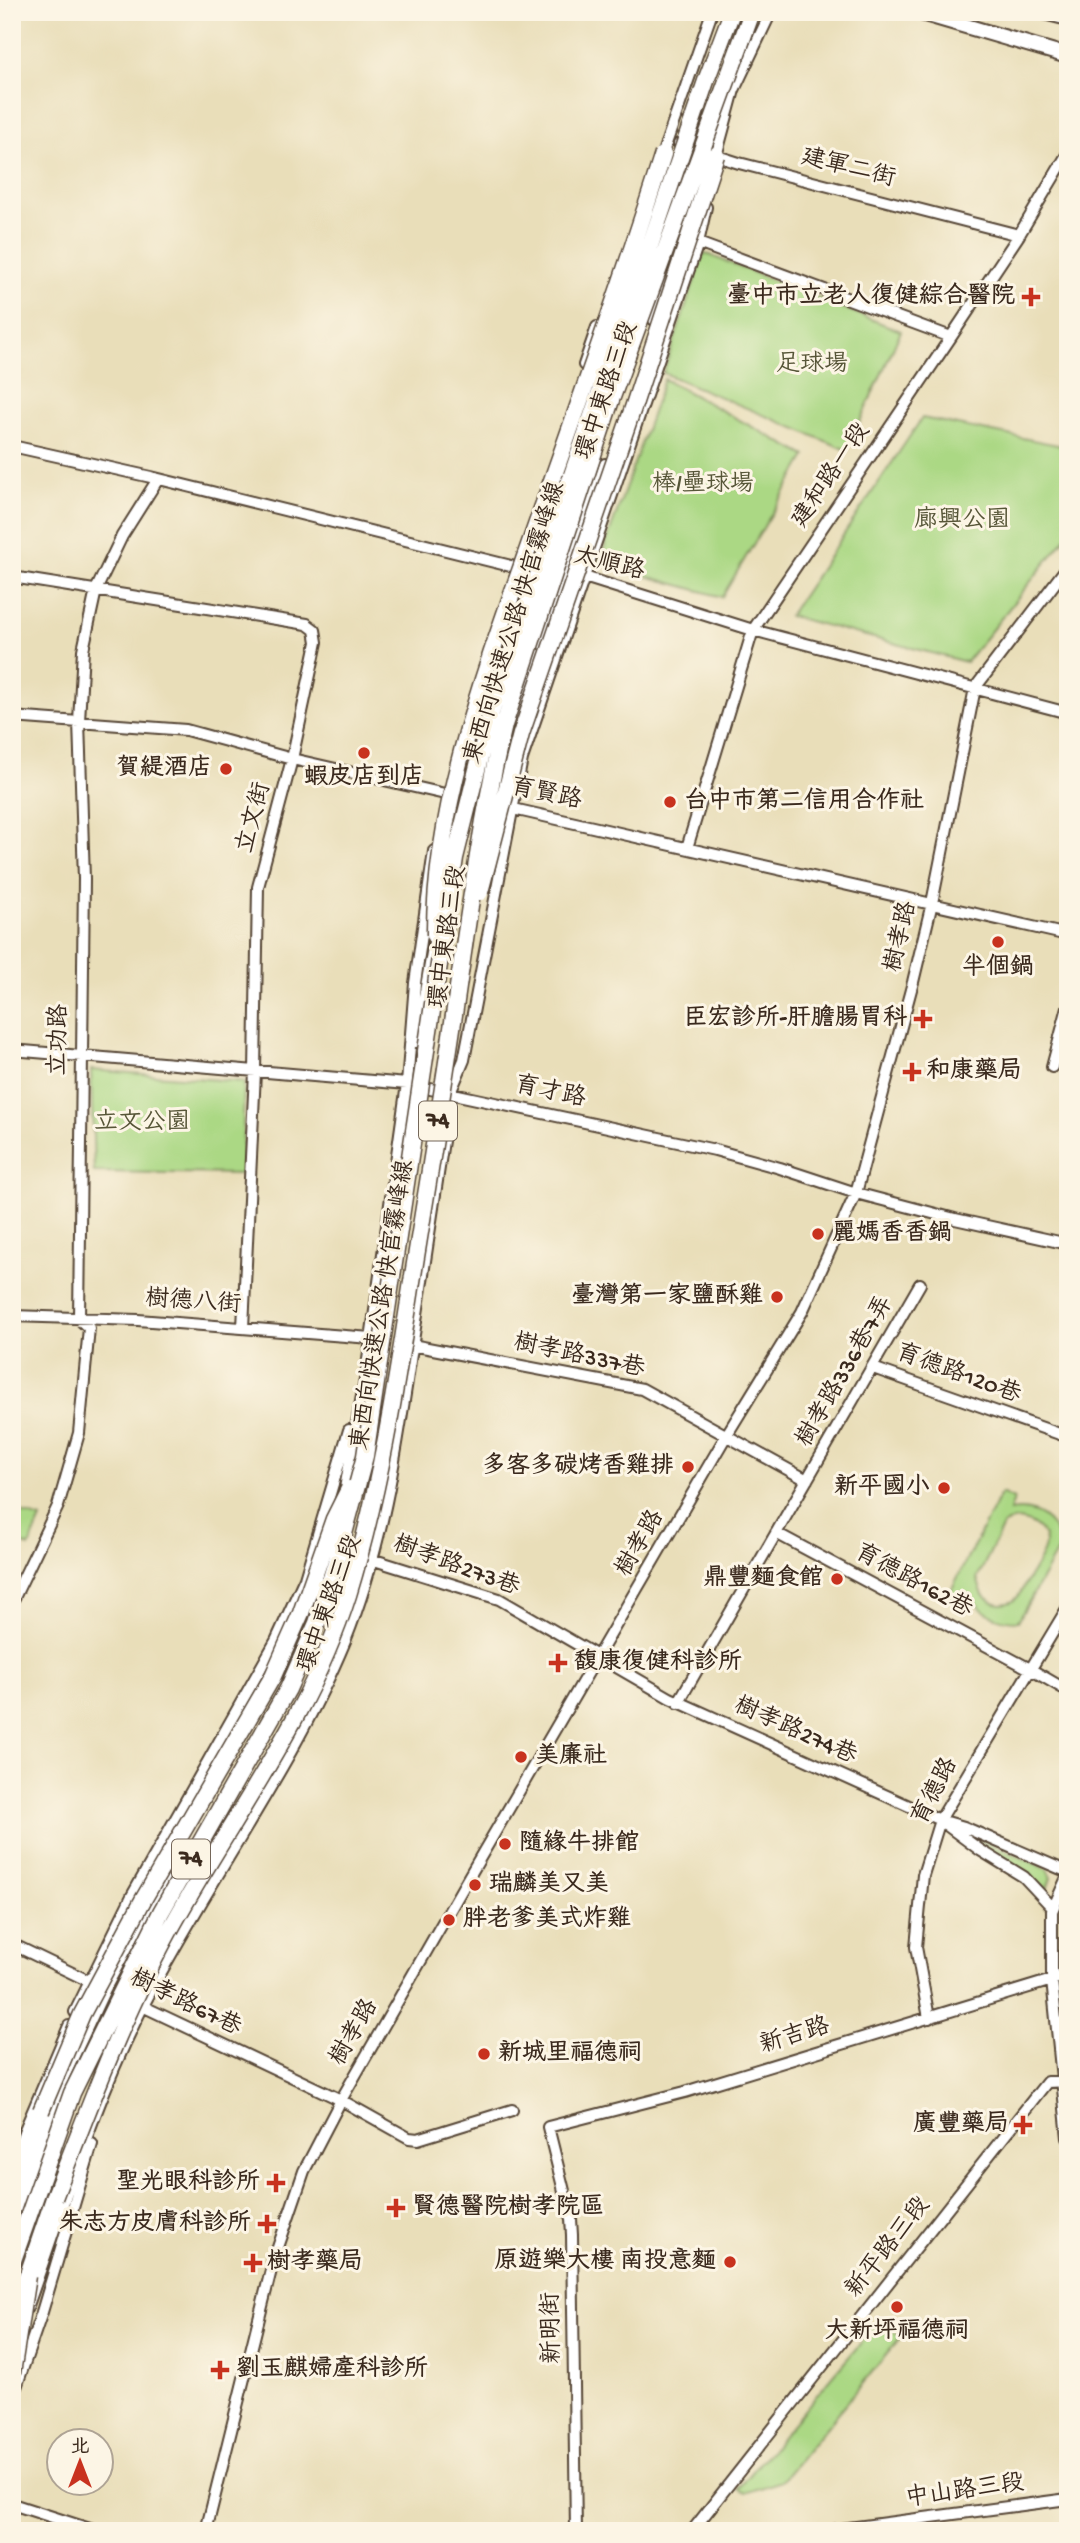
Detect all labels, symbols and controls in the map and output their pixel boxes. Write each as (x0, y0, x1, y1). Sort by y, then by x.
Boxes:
street label: 建軍二街 (798, 142, 898, 195)
place label: 臺中市立老人復健綜合醫院 (727, 282, 1015, 312)
marker: 臺中市立老人復健綜合醫院 (1021, 287, 1041, 307)
street label: 環中東路三段 (569, 318, 645, 464)
park label: 足球場 (776, 350, 848, 380)
street label: 建和路一段 (785, 417, 878, 534)
park label: 棒/壘球場 (652, 470, 754, 500)
street label: 東西向快速公路 快官霧峰線 (457, 478, 573, 768)
park label: 廊興公園 (914, 505, 1010, 536)
street label: 太順路 (571, 540, 648, 588)
marker: 蝦皮店到店 (356, 745, 372, 761)
place label: 賀緹酒店 (116, 754, 212, 784)
marker: 賀緹酒店 (218, 761, 234, 777)
place label: 蝦皮店到店 (304, 763, 424, 793)
street label: 育賢路 (508, 771, 585, 817)
street label: 立文街 (231, 779, 278, 857)
place label: 台中市第二信用合作社 (684, 787, 924, 817)
marker: 台中市第二信用合作社 (662, 794, 678, 810)
street label: 環中東路三段 (423, 863, 473, 1010)
street label: 樹孝路 (878, 898, 924, 975)
marker: 半個鍋 (990, 934, 1006, 950)
place label: 半個鍋 (962, 953, 1034, 983)
street label: 立功路 (43, 1004, 75, 1076)
place label: 臣宏診所-肝膽腸胃科 (683, 1004, 908, 1034)
marker: 臣宏診所-肝膽腸胃科 (913, 1009, 933, 1029)
place label: 和康藥局 (926, 1057, 1022, 1087)
marker: 和康藥局 (904, 1064, 920, 1080)
street label: 育才路 (512, 1069, 589, 1115)
road number: 74 (419, 1102, 457, 1140)
park label: 立文公園 (94, 1108, 190, 1138)
street label: 東西向快速公路 快官霧峰線 (345, 1157, 421, 1452)
place label: 麗媽香香鍋 (832, 1219, 952, 1249)
marker: 麗媽香香鍋 (810, 1226, 826, 1242)
place label: 臺灣第一家鹽酥雞 (571, 1282, 763, 1312)
street label: 樹德八街 (144, 1284, 242, 1321)
marker: 臺灣第一家鹽酥雞 (769, 1289, 785, 1305)
street label: 樹孝路336巷7弄 (789, 1290, 901, 1453)
street label: 樹孝路337巷 (511, 1327, 648, 1385)
street label: 育德路120巷 (891, 1337, 1025, 1411)
place label: 多客多碳烤香雞排 (482, 1452, 674, 1482)
marker: 多客多碳烤香雞排 (680, 1459, 696, 1475)
place label: 新平國小 (834, 1473, 930, 1503)
marker: 新平國小 (936, 1480, 952, 1496)
street label: 樹孝路 (609, 1505, 672, 1582)
street label: 樹孝路273巷 (389, 1529, 524, 1603)
street label: 環中東路三段 (291, 1531, 369, 1677)
street label: 育德路162巷 (849, 1537, 978, 1625)
place label: 鼎豐麵食館 (703, 1564, 823, 1594)
marker: 鼎豐麵食館 (829, 1571, 845, 1587)
place label: 馥康復健科診所 (574, 1648, 742, 1678)
marker: 馥康復健科診所 (548, 1653, 568, 1673)
street label: 樹孝路274巷 (729, 1690, 862, 1772)
place label: 美廉社 (535, 1742, 607, 1772)
marker: 美廉社 (513, 1749, 529, 1765)
street label: 育德路 (905, 1752, 965, 1831)
place label: 隨緣牛排館 (519, 1829, 639, 1859)
marker: 隨緣牛排館 (497, 1836, 513, 1852)
road number: 74 (172, 1840, 210, 1878)
place label: 瑞麟美又美 (489, 1870, 609, 1900)
marker: 瑞麟美又美 (467, 1877, 483, 1893)
place label: 胖老爹美式炸雞 (463, 1904, 631, 1935)
marker: 胖老爹美式炸雞 (441, 1912, 457, 1928)
street label: 樹孝路67巷 (124, 1963, 246, 2043)
street label: 樹孝路 (323, 1994, 386, 2071)
street label: 新吉路 (756, 2011, 834, 2061)
place label: 新城里福德祠 (498, 2039, 642, 2069)
marker: 新城里福德祠 (476, 2046, 492, 2062)
place label: 廣豐藥局 (913, 2109, 1009, 2140)
marker: 廣豐藥局 (1015, 2117, 1031, 2133)
place label: 聖光眼科診所 (116, 2168, 260, 2198)
marker: 聖光眼科診所 (266, 2173, 286, 2193)
street label: 新平路三段 (839, 2191, 937, 2304)
place label: 賢德醫院樹孝院區 (412, 2193, 604, 2223)
marker: 賢德醫院樹孝院區 (386, 2198, 406, 2218)
place label: 朱志方皮膚科診所 (59, 2208, 251, 2239)
marker: 朱志方皮膚科診所 (257, 2214, 277, 2234)
place label: 原遊樂大樓 南投意麵 (494, 2247, 716, 2277)
place label: 樹孝藥局 (267, 2248, 363, 2278)
marker: 原遊樂大樓 南投意麵 (722, 2254, 738, 2270)
marker: 樹孝藥局 (245, 2255, 261, 2271)
street label: 新明街 (537, 2292, 568, 2364)
marker: 大新坪福德祠 (889, 2299, 905, 2315)
place label: 大新坪福德祠 (825, 2317, 969, 2347)
place label: 劉玉麒婦產科診所 (236, 2354, 428, 2385)
marker: 劉玉麒婦產科診所 (210, 2360, 230, 2380)
north arrow (46, 2428, 116, 2498)
text: 北 (70, 2437, 90, 2460)
street label: 中山路三段 (903, 2467, 1026, 2515)

